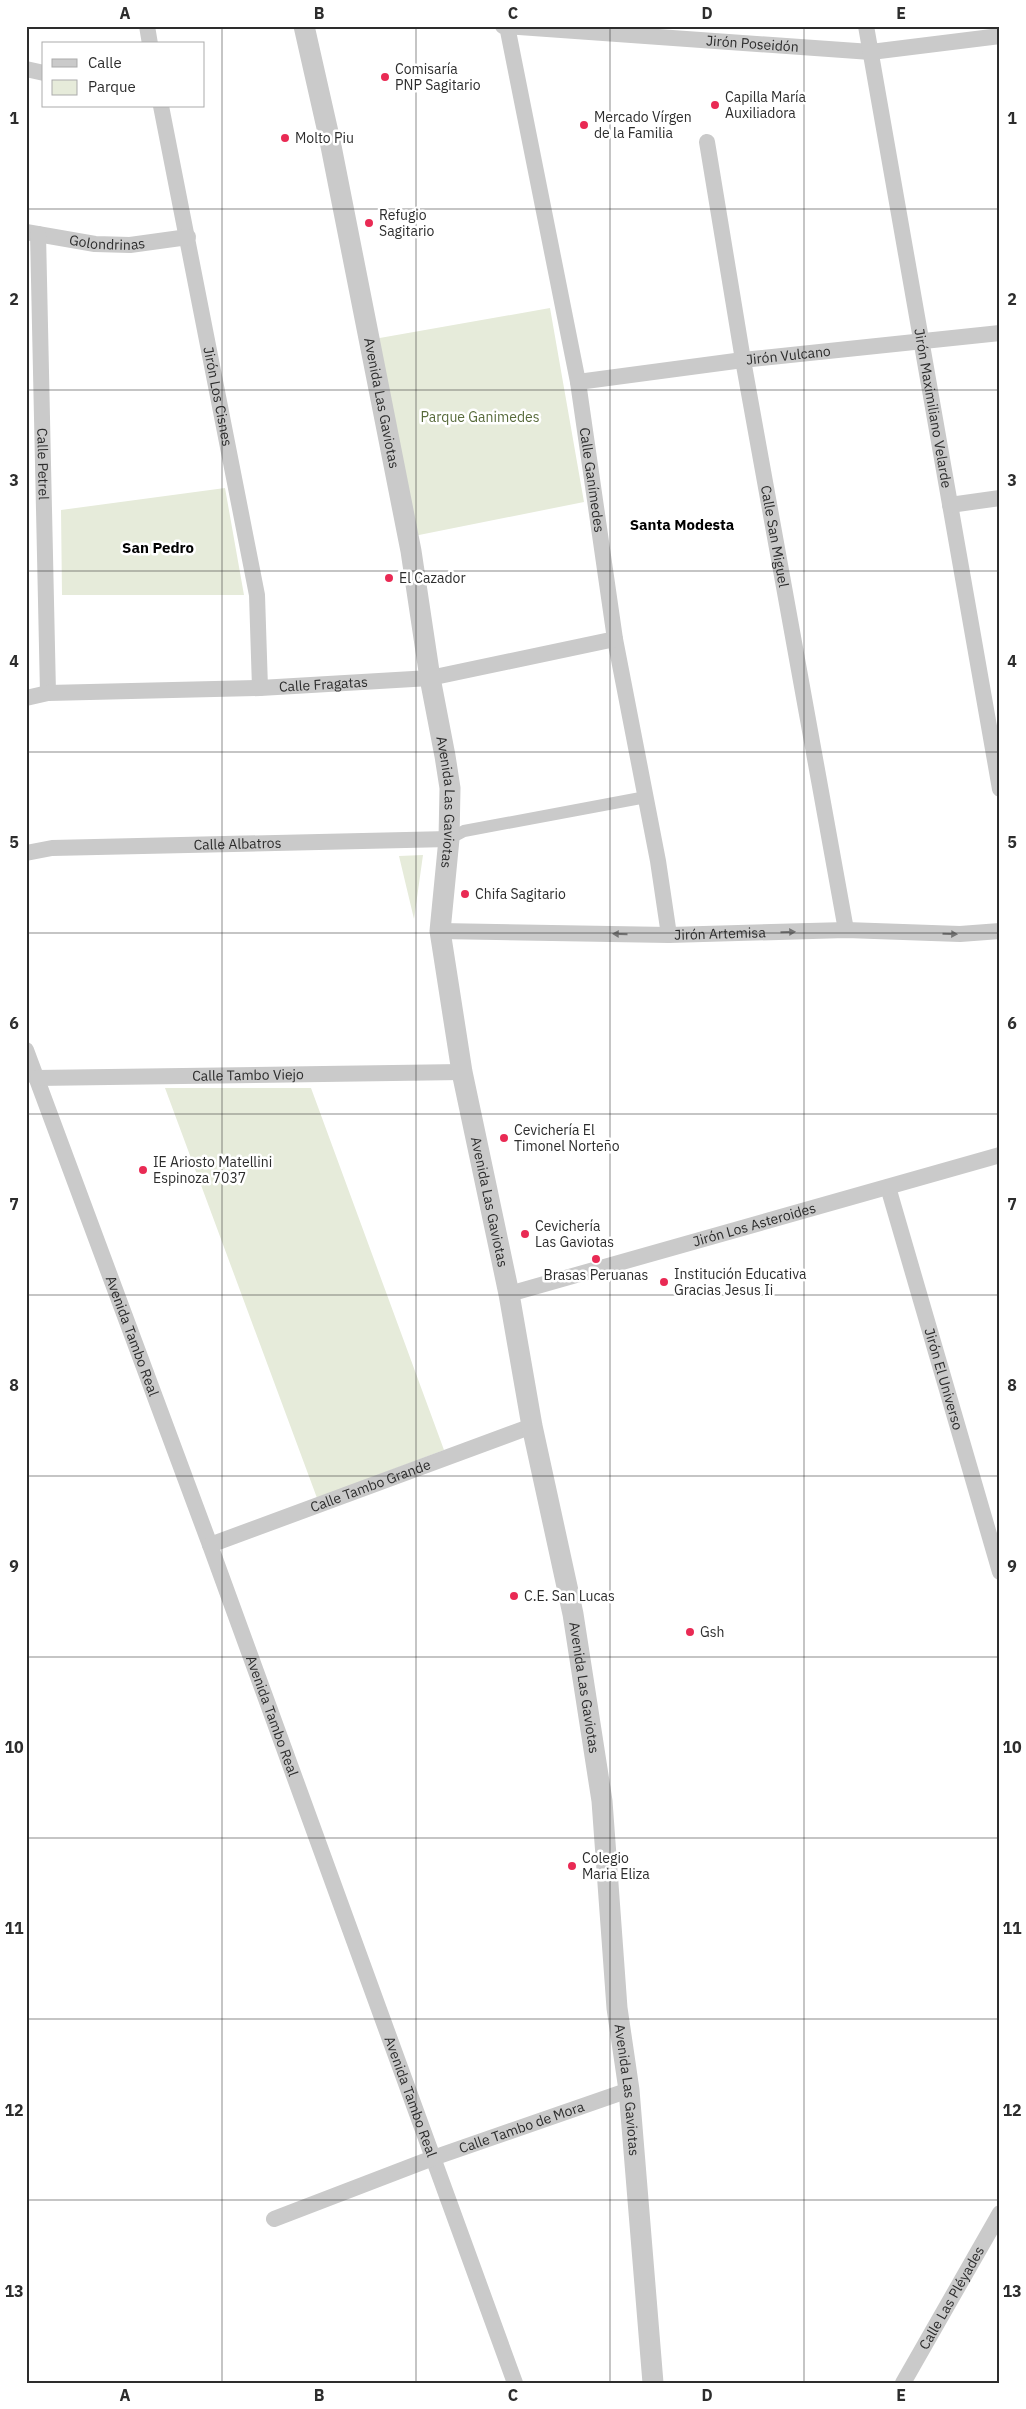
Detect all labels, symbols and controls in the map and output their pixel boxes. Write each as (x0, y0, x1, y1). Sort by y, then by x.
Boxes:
text: A (120, 3, 131, 23)
text: B (314, 3, 325, 23)
text: C (508, 3, 518, 23)
text: D (701, 3, 713, 23)
text: E (896, 3, 906, 23)
street label: Jirón Poseidón (705, 31, 799, 56)
legend (42, 42, 205, 108)
text: Calle (88, 53, 122, 72)
place label: Comisaría PNP Sagitario (395, 60, 481, 94)
marker: Comisaría PNP Sagitario (379, 71, 391, 83)
text: Parque (88, 77, 136, 96)
place label: Capilla María Auxiliadora (725, 88, 807, 122)
marker: Capilla María Auxiliadora (709, 99, 721, 111)
text: 1 (9, 108, 19, 128)
place label: Mercado Vírgen de la Familia (594, 108, 692, 142)
text: 1 (1007, 108, 1017, 128)
marker: Mercado Vírgen de la Familia (578, 119, 590, 131)
place label: Molto Piu (295, 129, 354, 147)
marker: Molto Piu (279, 132, 291, 144)
place label: Refugio Sagitario (379, 206, 435, 240)
marker: Refugio Sagitario (363, 217, 375, 229)
street label: Golondrinas (68, 231, 146, 254)
text: 2 (9, 289, 19, 309)
text: 2 (1007, 289, 1017, 309)
street label: Jirón Maximiliano Velarde (910, 327, 956, 490)
street label: Avenida Las Gaviotas (360, 336, 403, 470)
street label: Jirón Vulcano (745, 342, 832, 369)
street label: Jirón Los Cisnes (199, 345, 237, 448)
park label: Parque Ganimedes (420, 408, 540, 426)
street label: Calle Ganímedes (576, 426, 609, 534)
street label: Calle Petrel (33, 428, 53, 500)
text: 3 (9, 470, 19, 490)
text: 3 (1007, 470, 1017, 490)
street label: Calle San Miguel (757, 484, 793, 589)
district label: Santa Modesta (630, 515, 735, 534)
district label: San Pedro (122, 538, 194, 557)
place label: El Cazador (399, 569, 466, 587)
marker: El Cazador (383, 572, 395, 584)
text: 4 (9, 651, 19, 671)
text: 4 (1007, 651, 1017, 671)
street label: Calle Fragatas (278, 673, 368, 696)
street label: Avenida Las Gaviotas (432, 735, 459, 869)
text: 5 (9, 832, 19, 852)
text: 5 (1007, 832, 1017, 852)
street label: Calle Albatros (193, 834, 282, 854)
place label: Chifa Sagitario (475, 885, 566, 903)
marker: Chifa Sagitario (459, 888, 471, 900)
street label: Jirón Artemisa (674, 923, 767, 944)
one-way arrow (780, 927, 796, 935)
one-way arrow (612, 930, 628, 938)
one-way arrow (942, 930, 958, 938)
text: 6 (9, 1013, 19, 1033)
text: 6 (1007, 1013, 1017, 1033)
street label: Calle Tambo Viejo (192, 1065, 304, 1085)
place label: Cevichería El Timonel Norteño (514, 1121, 620, 1155)
marker: Cevichería El Timonel Norteño (498, 1132, 510, 1144)
street label: Avenida Las Gaviotas (467, 1135, 512, 1269)
place label: IE Ariosto Matellini Espinoza 7037 (153, 1153, 272, 1187)
marker: IE Ariosto Matellini Espinoza 7037 (137, 1164, 149, 1176)
text: 7 (9, 1194, 19, 1214)
text: 7 (1007, 1194, 1017, 1214)
street label: Jirón Los Asteroides (691, 1199, 818, 1250)
place label: Cevichería Las Gaviotas (535, 1217, 614, 1251)
marker: Cevichería Las Gaviotas (519, 1228, 531, 1240)
marker: Brasas Peruanas (590, 1253, 602, 1265)
place label: Institución Educativa Gracias Jesus Ii (674, 1265, 807, 1299)
place label: Brasas Peruanas (544, 1266, 649, 1284)
street label: Avenida Tambo Real (102, 1273, 163, 1399)
marker: Institución Educativa Gracias Jesus Ii (658, 1276, 670, 1288)
street label: Jirón El Universo (921, 1326, 967, 1432)
text: 8 (9, 1375, 19, 1395)
text: 8 (1007, 1375, 1017, 1395)
street label: Calle Tambo Grande (308, 1455, 433, 1516)
text: 9 (9, 1556, 19, 1576)
text: 9 (1007, 1556, 1017, 1576)
place label: C.E. San Lucas (524, 1587, 615, 1605)
marker: C.E. San Lucas (508, 1590, 520, 1602)
street label: Avenida Las Gaviotas (565, 1621, 604, 1755)
place label: Gsh (700, 1623, 725, 1641)
marker: Gsh (684, 1626, 696, 1638)
street label: Avenida Tambo Real (242, 1653, 303, 1779)
text: 10 (4, 1737, 24, 1757)
text: 10 (1002, 1737, 1022, 1757)
place label: Colegio Maria Eliza (582, 1849, 650, 1883)
marker: Colegio Maria Eliza (566, 1860, 578, 1872)
text: 11 (4, 1918, 24, 1938)
text: 11 (1002, 1918, 1022, 1938)
street label: Avenida Las Gaviotas (610, 2023, 643, 2157)
street label: Avenida Tambo Real (381, 2034, 441, 2160)
street label: Calle Tambo de Mora (456, 2097, 587, 2157)
text: 12 (4, 2100, 24, 2120)
text: 12 (1002, 2100, 1022, 2120)
street label: Calle Las Pléyades (915, 2243, 988, 2353)
text: 13 (4, 2281, 24, 2301)
text: 13 (1002, 2281, 1022, 2301)
text: A (120, 2385, 131, 2405)
text: B (314, 2385, 325, 2405)
text: C (508, 2385, 518, 2405)
text: D (701, 2385, 713, 2405)
text: E (896, 2385, 906, 2405)

